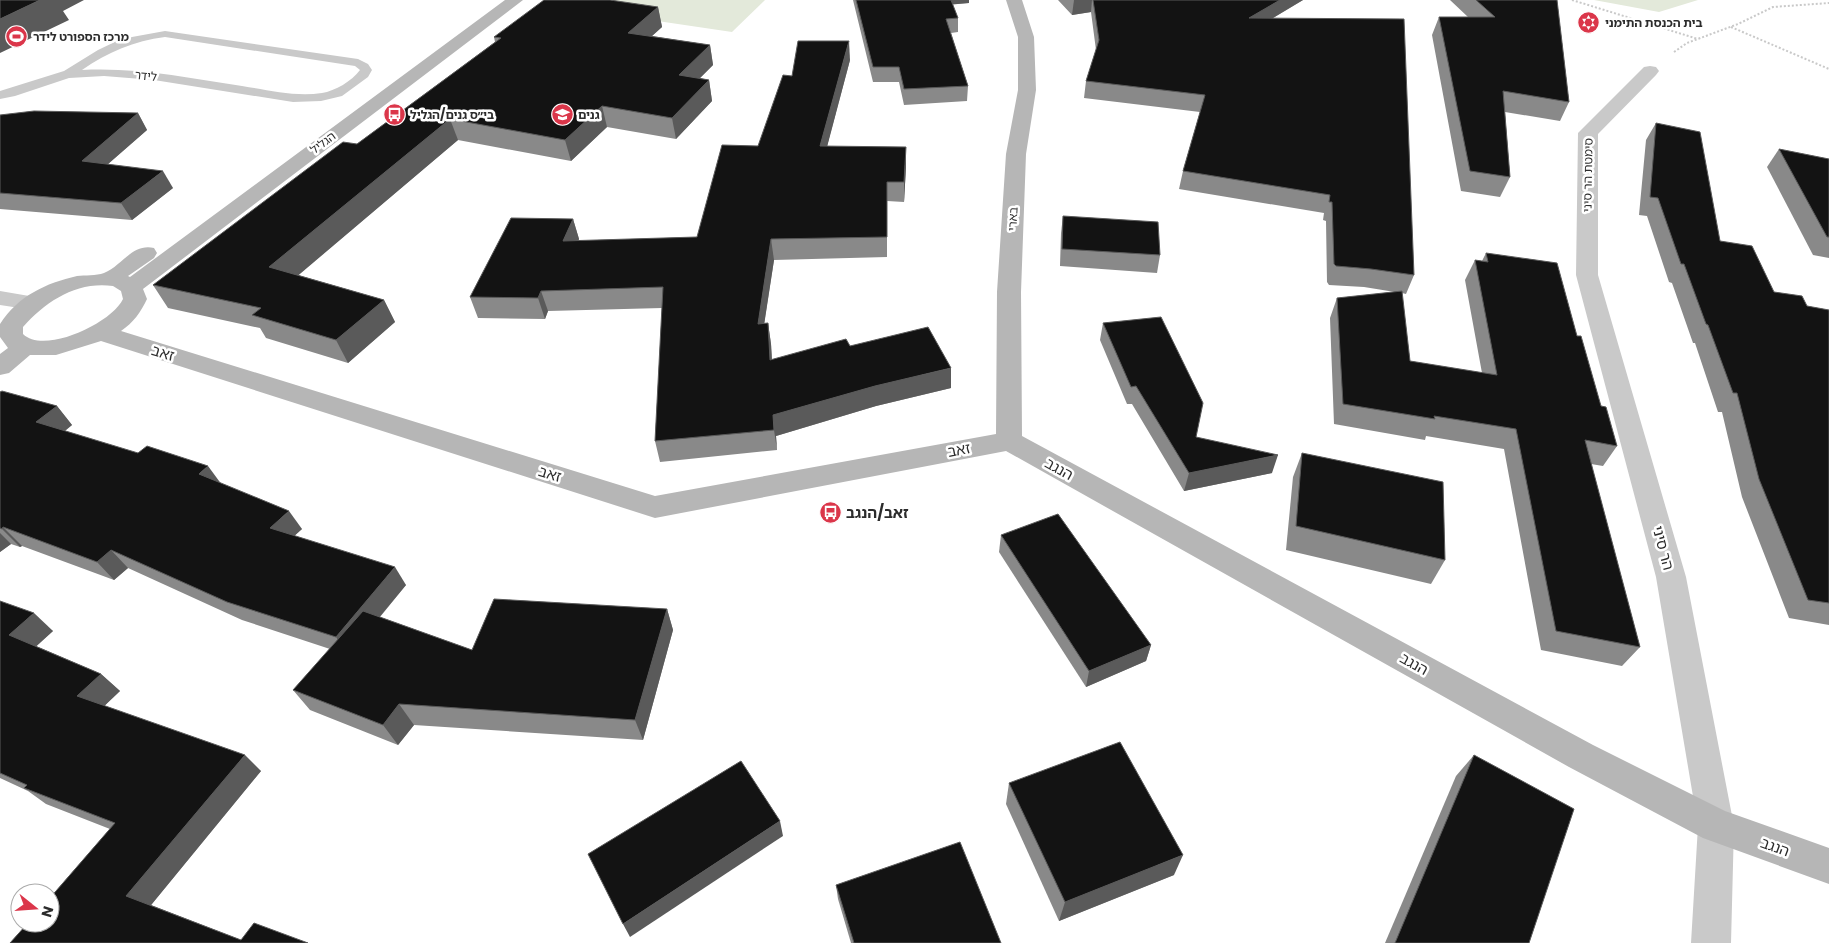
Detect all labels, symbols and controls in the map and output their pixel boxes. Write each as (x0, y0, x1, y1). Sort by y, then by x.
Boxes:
synagogue icon: בית הכנסת התימני (1577, 11, 1601, 35)
place label: בית הכנסת התימני (1605, 14, 1703, 31)
sports icon: מרכז הספורט לידר (5, 25, 29, 49)
place label: מרכז הספורט לידר (33, 28, 129, 45)
street label: לידר (134, 66, 158, 85)
bus stop icon: בי״ס גנים/הגליל (382, 103, 406, 127)
school or university icon: גנים (550, 103, 574, 127)
place label: בי״ס גנים/הגליל (410, 106, 494, 123)
place label: גנים (578, 106, 600, 123)
street label: הגליל (306, 127, 339, 158)
street label: סימטת הר סיני (1578, 137, 1597, 212)
street label: בארי (1003, 206, 1022, 232)
street label: זאב (149, 339, 177, 366)
street label: זאב (946, 437, 972, 462)
street label: הנגב (1041, 452, 1077, 485)
street label: זאב (536, 460, 564, 487)
bus stop icon: זאב/הנגב (818, 501, 842, 525)
place label: זאב/הנגב (846, 502, 909, 523)
street label: הר סיני (1647, 523, 1679, 572)
street label: הנגב (1396, 647, 1432, 680)
street label: הנגב (1758, 832, 1793, 861)
north arrow (10, 883, 60, 933)
text: N (36, 904, 59, 920)

